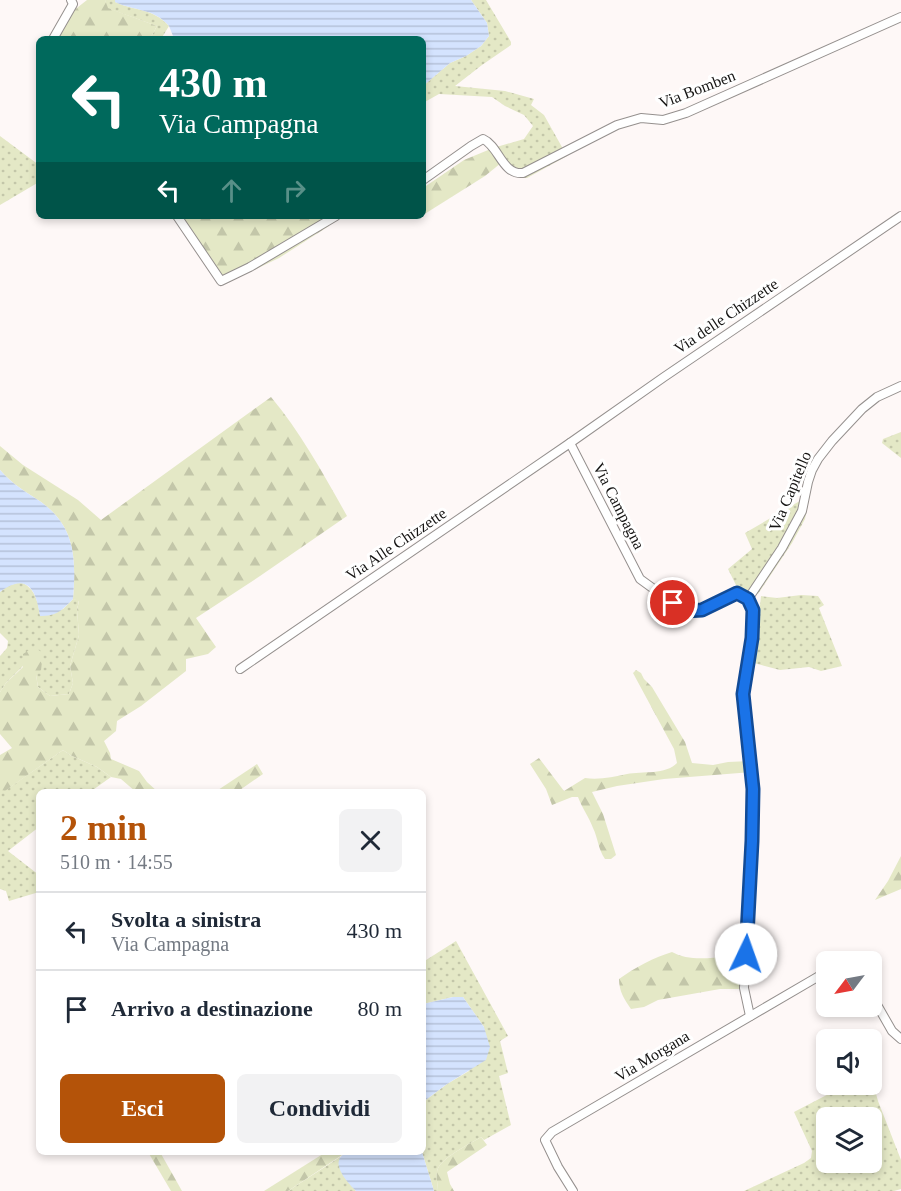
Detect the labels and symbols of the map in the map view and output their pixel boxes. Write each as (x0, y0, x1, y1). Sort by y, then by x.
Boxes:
street label: Via Bomben (656, 67, 738, 111)
street label: Via delle Chizzette (671, 275, 781, 357)
street label: Via Capitello (766, 449, 815, 534)
street label: Via Campagna (589, 460, 648, 552)
street label: Via Alle Chizzette (343, 504, 449, 584)
pin (647, 577, 698, 628)
position arrow (714, 922, 778, 986)
north arrow (816, 951, 882, 1017)
street label: Via Morgana (612, 1027, 693, 1086)

